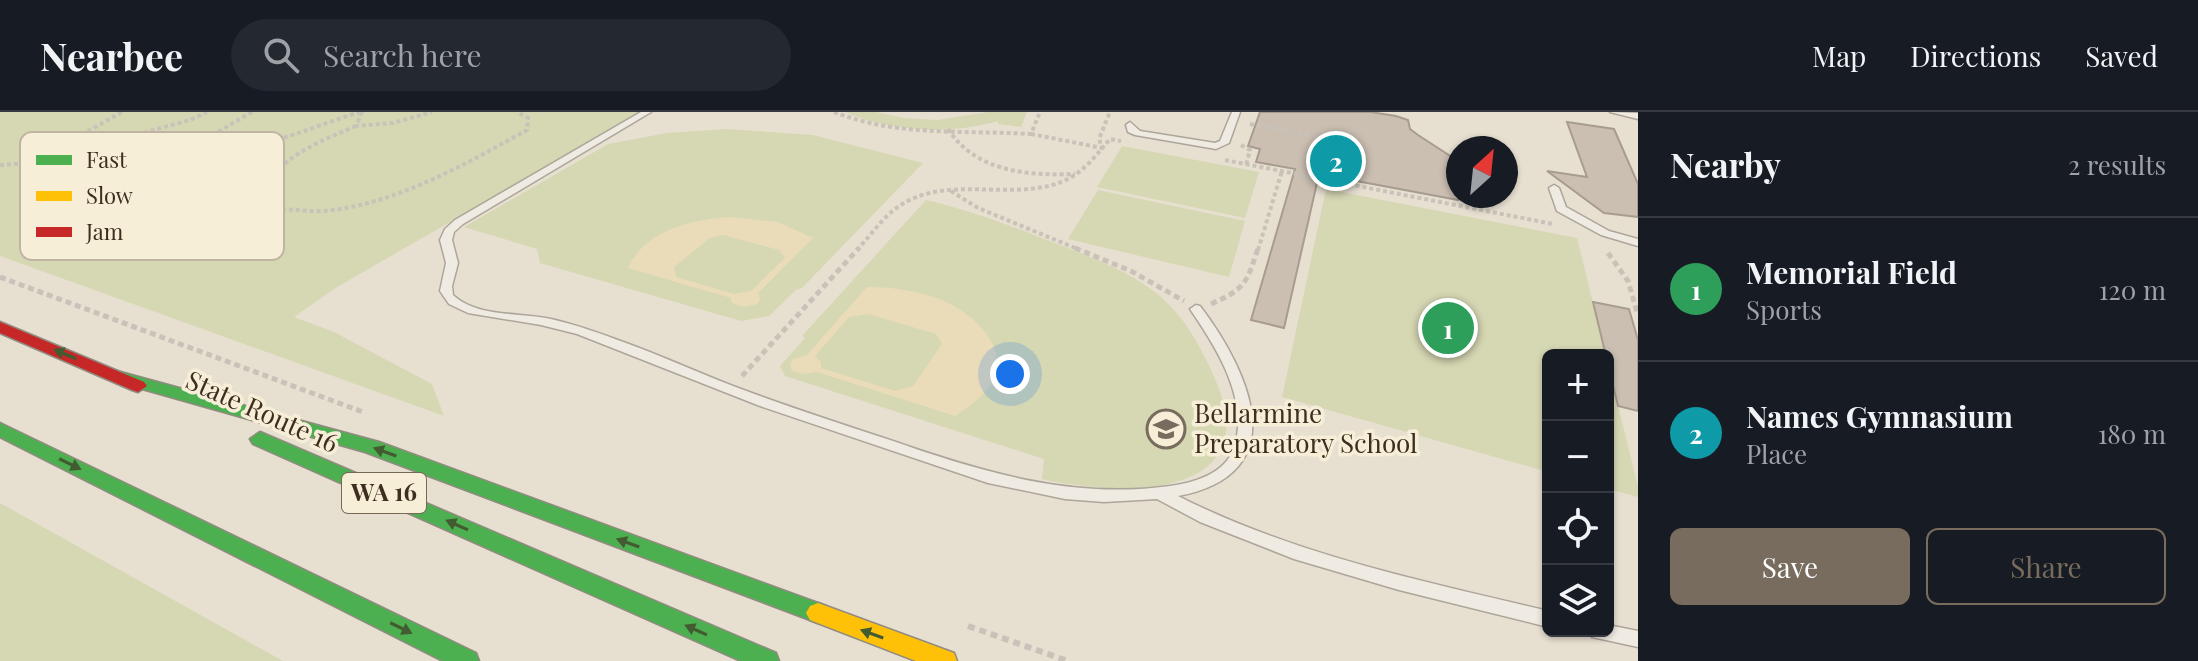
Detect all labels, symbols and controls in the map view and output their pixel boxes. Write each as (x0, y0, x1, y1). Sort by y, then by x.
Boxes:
search box (231, 19, 791, 91)
text: Nearbee (40, 30, 183, 81)
icon: search (259, 33, 303, 77)
text: Search here (323, 35, 482, 75)
text: Map (1812, 37, 1866, 74)
text: Directions (1910, 37, 2041, 74)
text: Saved (2085, 37, 2158, 74)
pin: 2 (1310, 131, 1362, 191)
legend (20, 132, 284, 260)
north arrow (1446, 136, 1518, 208)
text: Nearby (1670, 141, 1781, 187)
text: Fast (86, 144, 128, 174)
text: 2 results (2068, 147, 2166, 182)
text: Slow (86, 180, 133, 210)
text: Jam (85, 216, 124, 246)
text: Memorial Field (1746, 252, 1957, 292)
text: 1 (1691, 272, 1701, 307)
text: 120 m (2099, 272, 2166, 307)
text: Sports (1746, 292, 1822, 327)
pin: 1 (1422, 298, 1474, 358)
one-way arrow (53, 348, 77, 361)
map controls (1542, 349, 1614, 637)
button: + (1542, 349, 1614, 421)
your location (990, 354, 1030, 394)
street label: State Route 16 (181, 361, 344, 460)
place label: Bellarmine Preparatory School (1194, 395, 1418, 460)
text: Names Gymnasium (1746, 396, 2013, 436)
school or university icon: Bellarmine Preparatory School (1145, 408, 1187, 450)
text: 2 (1689, 416, 1703, 451)
text: 180 m (2098, 416, 2166, 451)
button: − (1542, 421, 1614, 493)
text: Place (1746, 436, 1807, 471)
one-way arrow (373, 445, 397, 458)
one-way arrow (58, 457, 81, 471)
road number: WA 16 (342, 473, 426, 513)
button: locate (1542, 493, 1614, 565)
one-way arrow (446, 519, 469, 532)
button: Save (1670, 528, 1910, 605)
button: Share (1926, 528, 2166, 605)
one-way arrow (616, 536, 640, 549)
button: layers (1542, 565, 1614, 637)
one-way arrow (389, 621, 412, 635)
one-way arrow (684, 623, 707, 636)
one-way arrow (860, 627, 884, 640)

